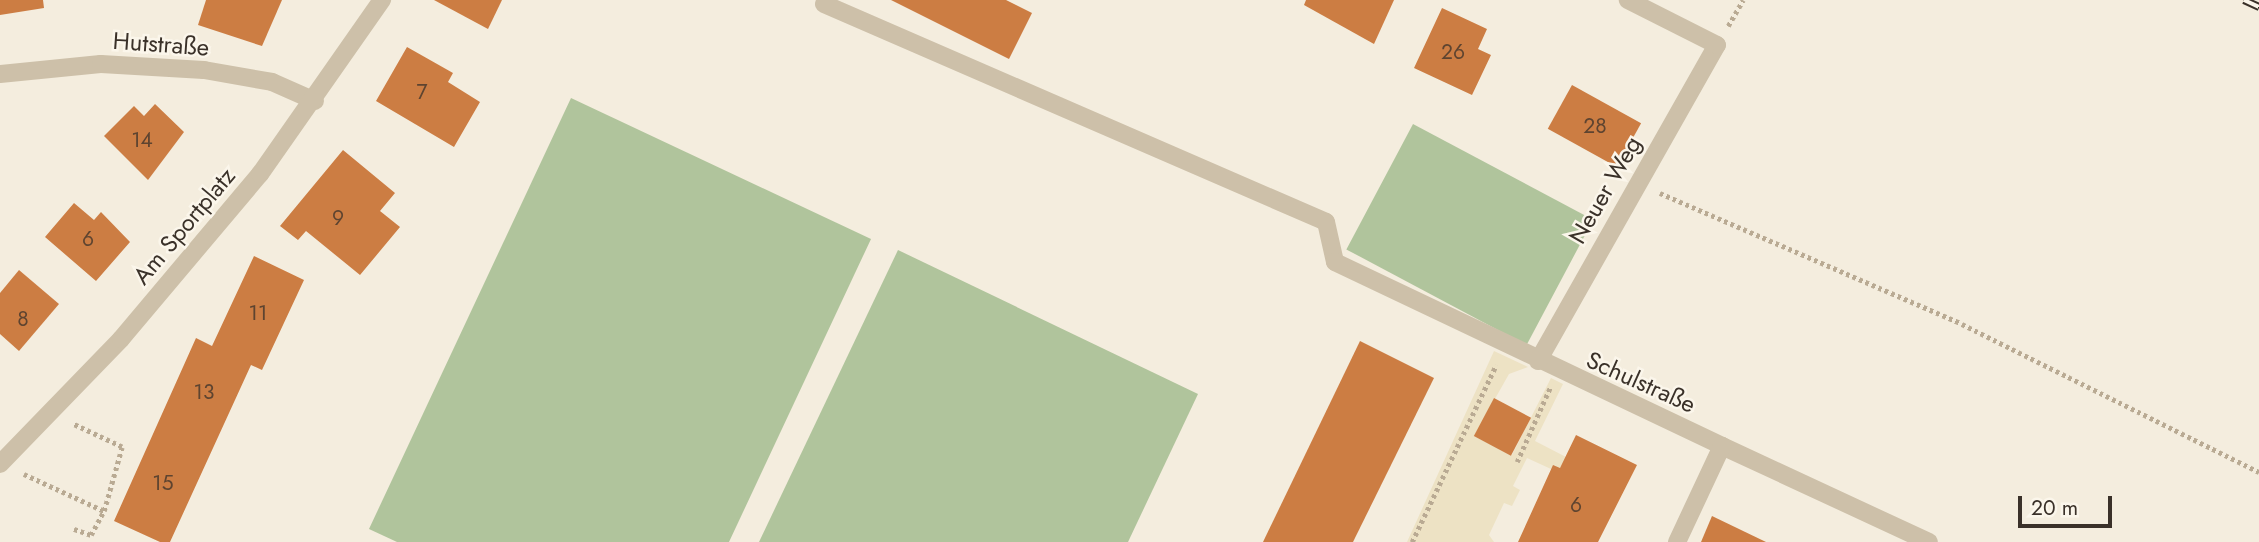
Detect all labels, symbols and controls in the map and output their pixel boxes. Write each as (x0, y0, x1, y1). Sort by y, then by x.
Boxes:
street label: Hutstraße (112, 26, 210, 62)
house number: 26 (1441, 39, 1465, 65)
house number: 7 (416, 79, 428, 105)
house number: 28 (1583, 113, 1607, 139)
house number: 14 (131, 127, 153, 153)
street label: Neuer Weg (1563, 131, 1647, 249)
street label: Am Sportplatz (127, 162, 241, 290)
house number: 9 (332, 205, 344, 231)
house number: 6 (82, 226, 94, 252)
house number: 11 (249, 300, 267, 326)
house number: 8 (17, 306, 29, 332)
street label: Schulstraße (1582, 345, 1700, 419)
house number: 13 (194, 379, 214, 405)
house number: 15 (152, 470, 174, 496)
scale bar (2021, 482, 2116, 526)
house number: 6 (1570, 492, 1582, 518)
text: 20 m (2031, 493, 2078, 523)

